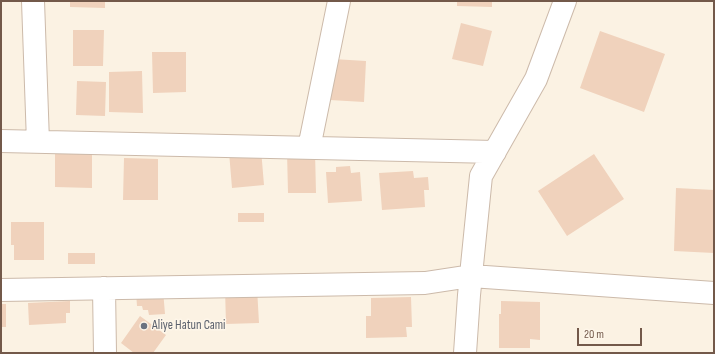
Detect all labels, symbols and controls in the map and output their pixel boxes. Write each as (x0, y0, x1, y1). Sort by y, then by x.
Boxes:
place label: Aliye Hatun Cami (152, 318, 226, 334)
scale bar (579, 320, 644, 346)
marker: Aliye Hatun Cami (139, 321, 149, 331)
text: 20 m (584, 327, 604, 342)

